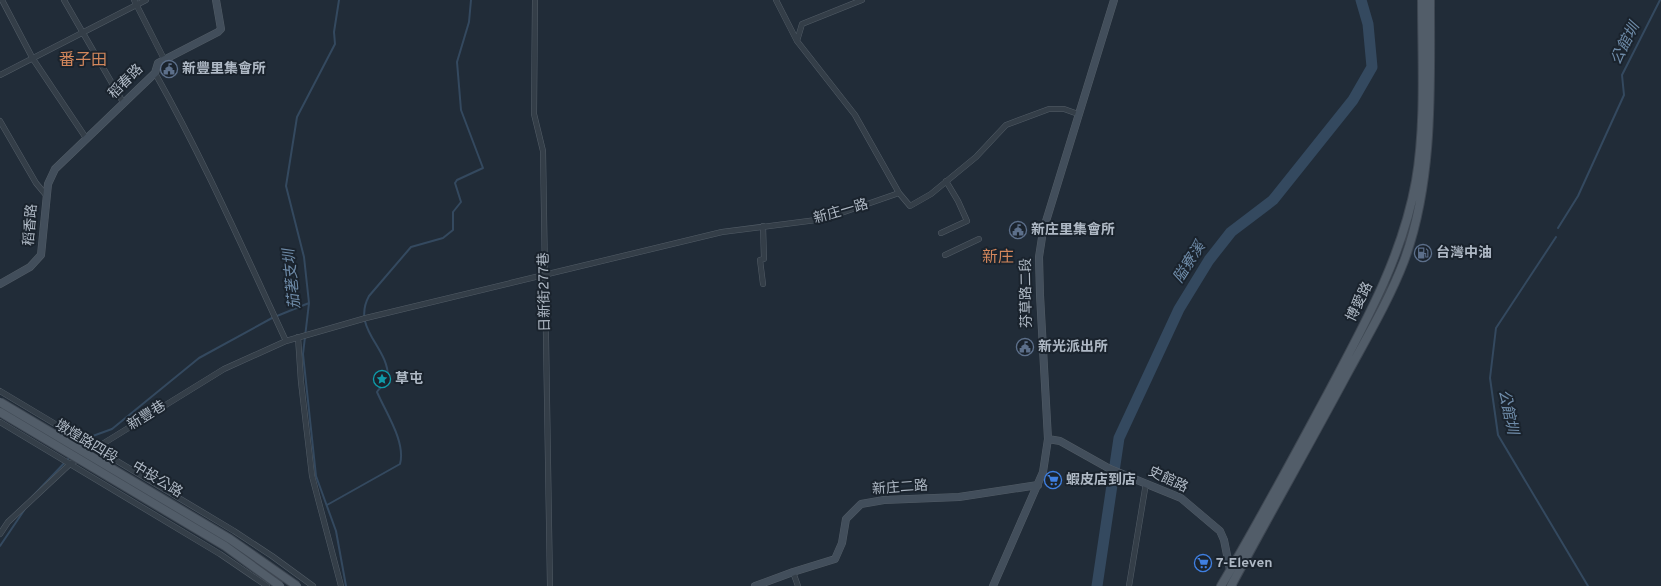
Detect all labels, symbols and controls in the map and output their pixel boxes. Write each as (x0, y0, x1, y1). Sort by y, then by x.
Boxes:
water label: 公館圳 (1607, 18, 1646, 68)
district label: 番子田 (59, 51, 107, 71)
public building icon: 新豐里集會所 (159, 59, 179, 79)
place label: 新豐里集會所 (182, 60, 266, 78)
street label: 稻春路 (105, 61, 147, 103)
street label: 新庄一路 (812, 196, 870, 228)
street label: 稻香路 (21, 203, 41, 247)
public building icon: 新庄里集會所 (1008, 220, 1028, 240)
place label: 新庄里集會所 (1031, 221, 1115, 239)
water label: 隘寮溪 (1170, 237, 1211, 287)
fuel station icon: 台灣中油 (1413, 243, 1433, 263)
place label: 台灣中油 (1436, 244, 1492, 262)
water label: 茄荖支圳 (280, 246, 306, 310)
district label: 新庄 (982, 248, 1014, 268)
street label: 日新街277巷 (536, 252, 554, 332)
street label: 芬草路二段 (1018, 258, 1036, 328)
street label: 博愛路 (1343, 279, 1377, 325)
public building icon: 新光派出所 (1015, 337, 1035, 357)
place label: 新光派出所 (1038, 339, 1108, 356)
place icon: 草屯 (372, 369, 392, 389)
place label: 草屯 (395, 371, 423, 388)
water label: 公館圳 (1493, 388, 1521, 438)
street label: 新豐巷 (125, 398, 169, 434)
street label: 墩煌路四段 (52, 416, 121, 467)
street label: 中投公路 (129, 458, 185, 502)
street label: 史館路 (1145, 463, 1191, 497)
supermarket icon: 蝦皮店到店 (1043, 470, 1063, 490)
place label: 蝦皮店到店 (1066, 471, 1136, 489)
street label: 新庄二路 (871, 478, 929, 498)
supermarket icon: 7-Eleven (1193, 553, 1213, 573)
place label: 7-Eleven (1216, 555, 1273, 572)

